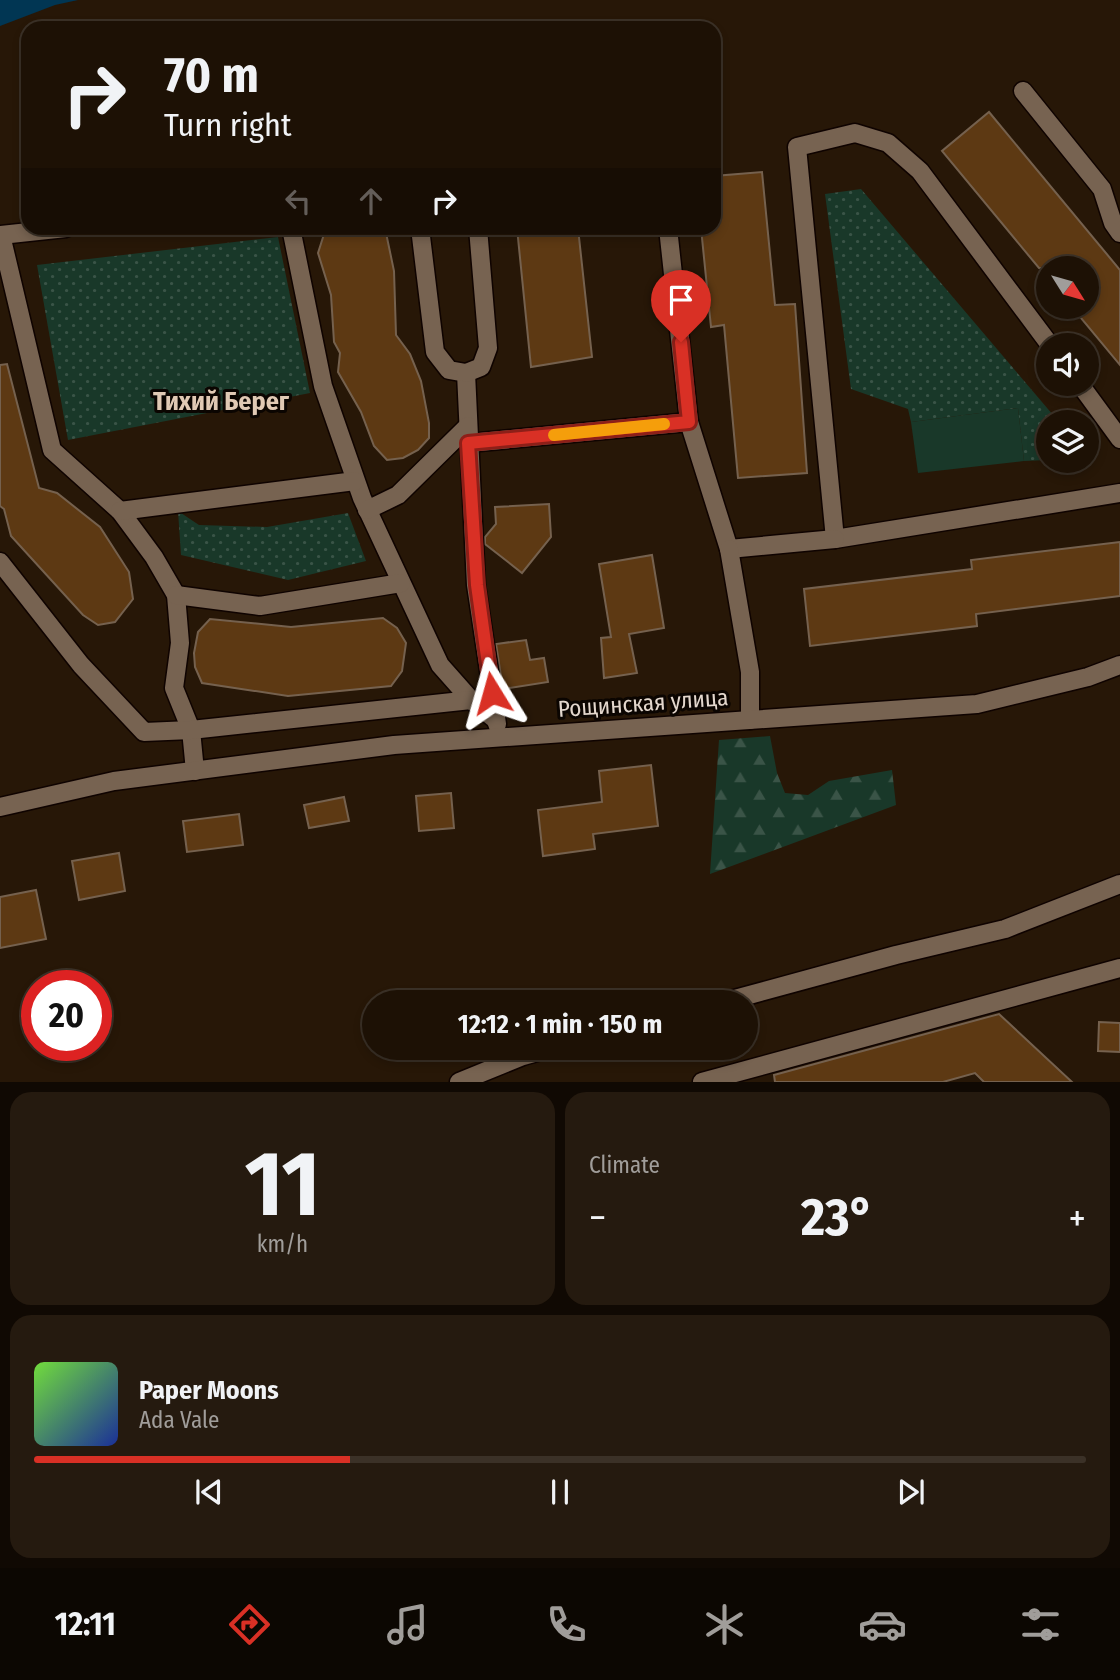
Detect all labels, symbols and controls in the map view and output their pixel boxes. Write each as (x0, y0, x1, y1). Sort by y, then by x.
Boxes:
text: 70 m (164, 46, 259, 105)
icon: right (49, 49, 140, 140)
text: Turn right (164, 106, 291, 144)
icon: left (279, 182, 317, 220)
icon: ahead (352, 182, 390, 220)
icon: right (425, 182, 463, 220)
north arrow (1036, 256, 1099, 318)
map controls (1036, 256, 1099, 473)
pin (651, 270, 711, 342)
icon: arrive (662, 281, 700, 319)
button: sound (1036, 333, 1099, 396)
district label: Тихий Берег (153, 386, 290, 417)
button: layers (1036, 410, 1099, 473)
position arrow (455, 656, 529, 730)
street label: Рощинская улица (557, 683, 729, 723)
speed limit sign: 20 (21, 970, 112, 1061)
text: 12:12 · 1 min · 150 m (458, 1009, 662, 1040)
text: 11 (245, 1130, 320, 1239)
text: Climate (589, 1151, 660, 1179)
text: 23° (801, 1186, 874, 1249)
text: − (589, 1195, 606, 1241)
text: + (1069, 1195, 1086, 1241)
text: km/h (257, 1230, 308, 1258)
text: Paper Moons (139, 1375, 279, 1406)
text: Ada Vale (139, 1406, 219, 1434)
icon: previous (190, 1473, 228, 1511)
icon: pause (541, 1473, 579, 1511)
icon: next (892, 1473, 930, 1511)
icon: directions (225, 1600, 274, 1649)
icon: music (383, 1600, 432, 1649)
icon: phone (542, 1600, 591, 1649)
icon: climate (700, 1600, 749, 1649)
icon: car (858, 1600, 907, 1649)
icon: filters (1016, 1600, 1065, 1649)
text: 12:11 (55, 1605, 116, 1643)

